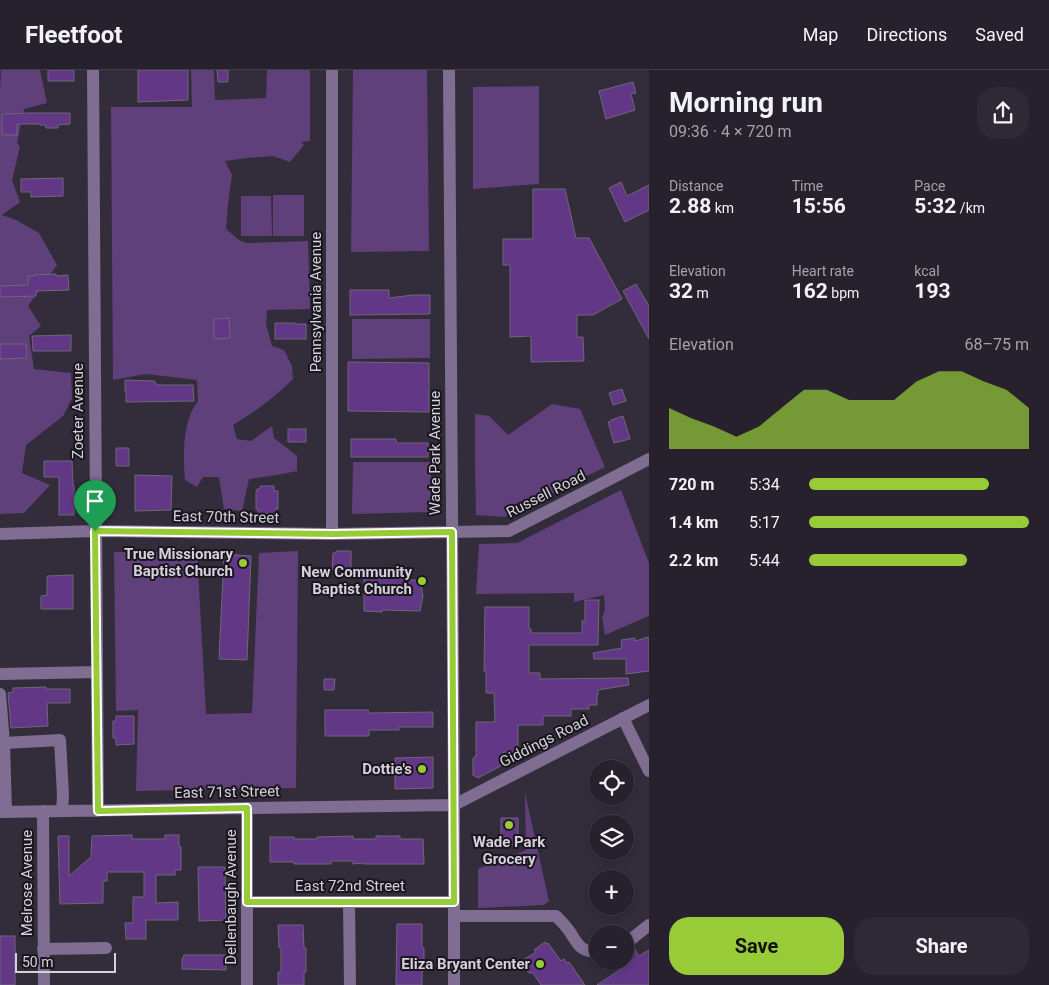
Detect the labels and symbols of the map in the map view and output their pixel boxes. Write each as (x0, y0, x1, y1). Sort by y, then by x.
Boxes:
street label: Pennsylvania Avenue (307, 232, 325, 372)
street label: Zoeter Avenue (69, 363, 87, 459)
street label: Wade Park Avenue (426, 391, 444, 515)
street label: Russell Road (503, 466, 589, 522)
pin (74, 480, 116, 531)
street label: East 70th Street (173, 507, 279, 527)
place label: True Missionary Baptist Church (124, 545, 233, 580)
marker: True Missionary Baptist Church (237, 557, 249, 569)
place label: New Community Baptist Church (301, 563, 412, 598)
marker: New Community Baptist Church (416, 575, 428, 587)
street label: Giddings Road (497, 711, 591, 771)
place label: Dottie's (362, 760, 412, 778)
marker: Dottie's (416, 763, 428, 775)
street label: East 71st Street (174, 782, 280, 802)
marker: Wade Park Grocery (503, 819, 515, 831)
street label: Dellenbaugh Avenue (222, 829, 240, 965)
street label: Melrose Avenue (18, 830, 36, 936)
place label: Wade Park Grocery (473, 833, 546, 868)
street label: East 72nd Street (295, 877, 405, 895)
scale bar (15, 950, 116, 973)
place label: Eliza Bryant Center (401, 955, 531, 973)
marker: Eliza Bryant Center (534, 958, 546, 970)

